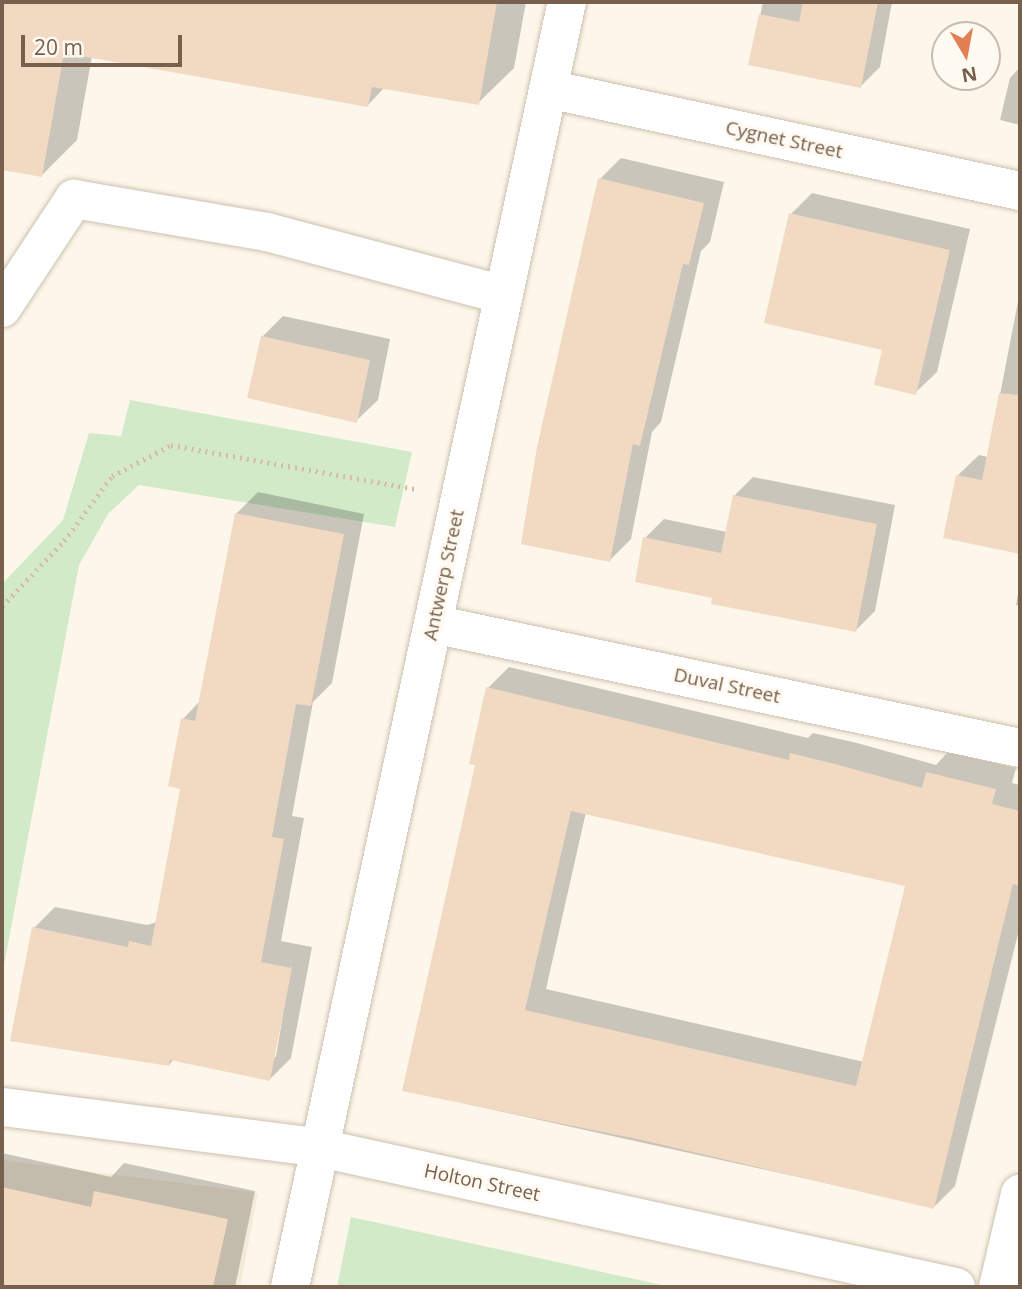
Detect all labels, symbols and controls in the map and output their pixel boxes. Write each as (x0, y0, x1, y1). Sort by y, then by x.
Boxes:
scale bar (24, 21, 186, 65)
north arrow (931, 21, 1001, 91)
text: 20 m (34, 33, 83, 61)
text: N (959, 61, 979, 89)
street label: Cygnet Street (723, 116, 845, 164)
street label: Antwerp Street (419, 507, 469, 643)
street label: Duval Street (672, 664, 782, 708)
street label: Holton Street (422, 1160, 542, 1206)

